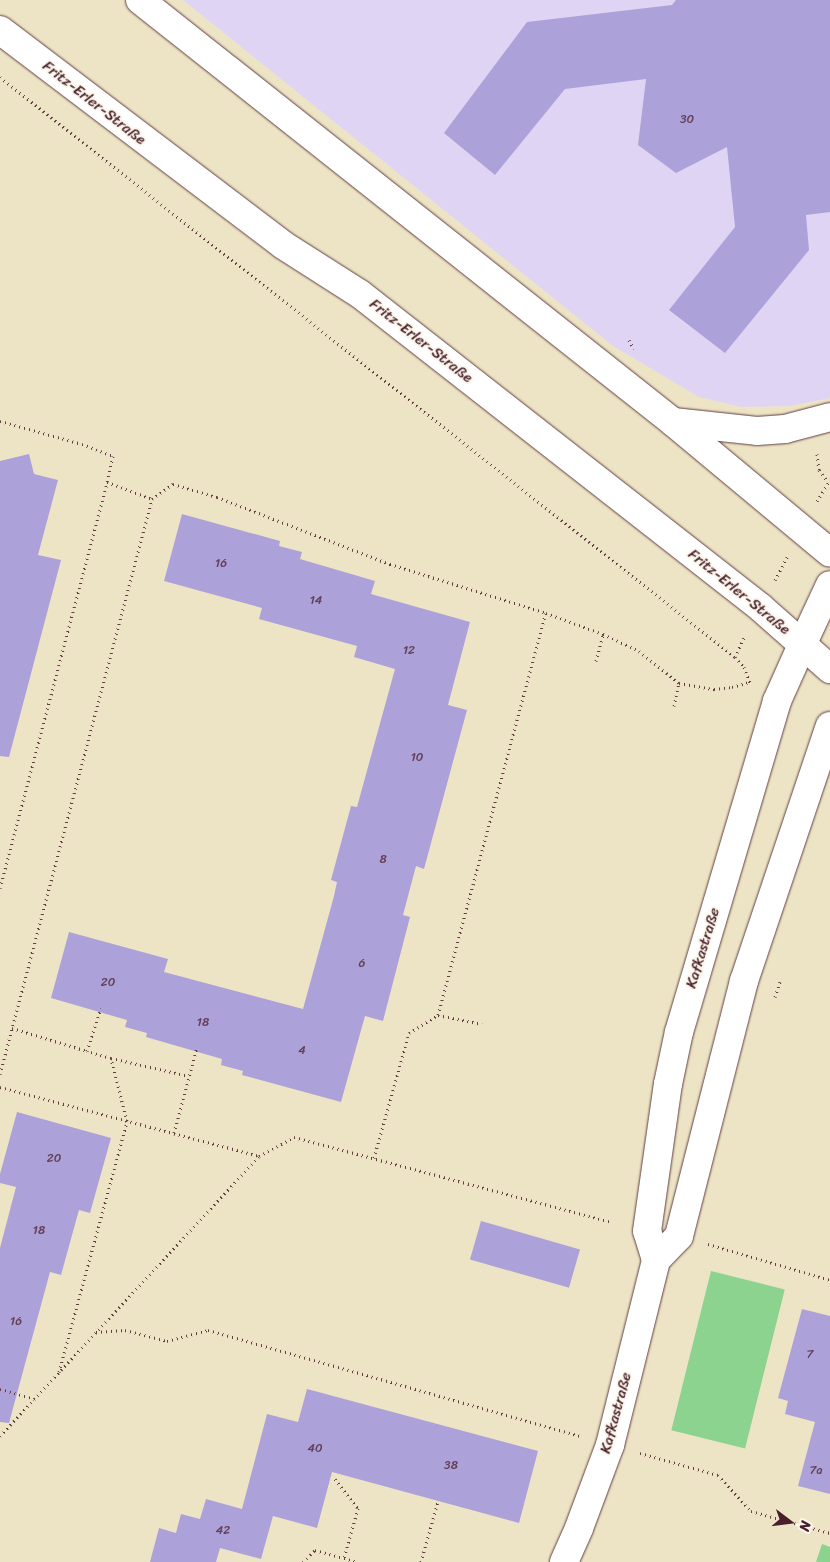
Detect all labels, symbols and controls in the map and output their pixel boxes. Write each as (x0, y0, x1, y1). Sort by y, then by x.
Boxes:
street label: Fritz-Erler-Straße (39, 57, 149, 149)
house number: 30 (680, 113, 694, 127)
street label: Fritz-Erler-Straße (366, 295, 476, 387)
street label: Fritz-Erler-Straße (684, 545, 794, 639)
house number: 16 (215, 557, 227, 571)
house number: 14 (310, 594, 322, 608)
house number: 12 (403, 644, 415, 658)
house number: 10 (411, 751, 423, 765)
house number: 8 (379, 853, 387, 867)
street label: Kafkastraße (682, 906, 724, 990)
house number: 6 (359, 957, 365, 971)
house number: 20 (101, 976, 115, 990)
house number: 18 (197, 1016, 209, 1030)
house number: 4 (298, 1044, 306, 1058)
house number: 20 (47, 1152, 61, 1166)
house number: 18 (33, 1224, 45, 1238)
house number: 16 (10, 1315, 22, 1329)
house number: 7 (807, 1348, 813, 1362)
street label: Kafkastraße (597, 1370, 635, 1456)
house number: 40 (307, 1442, 323, 1456)
house number: 38 (444, 1459, 458, 1473)
house number: 7a (810, 1464, 822, 1478)
north arrow (765, 1497, 815, 1547)
text: N (792, 1518, 818, 1534)
house number: 42 (216, 1524, 230, 1538)

